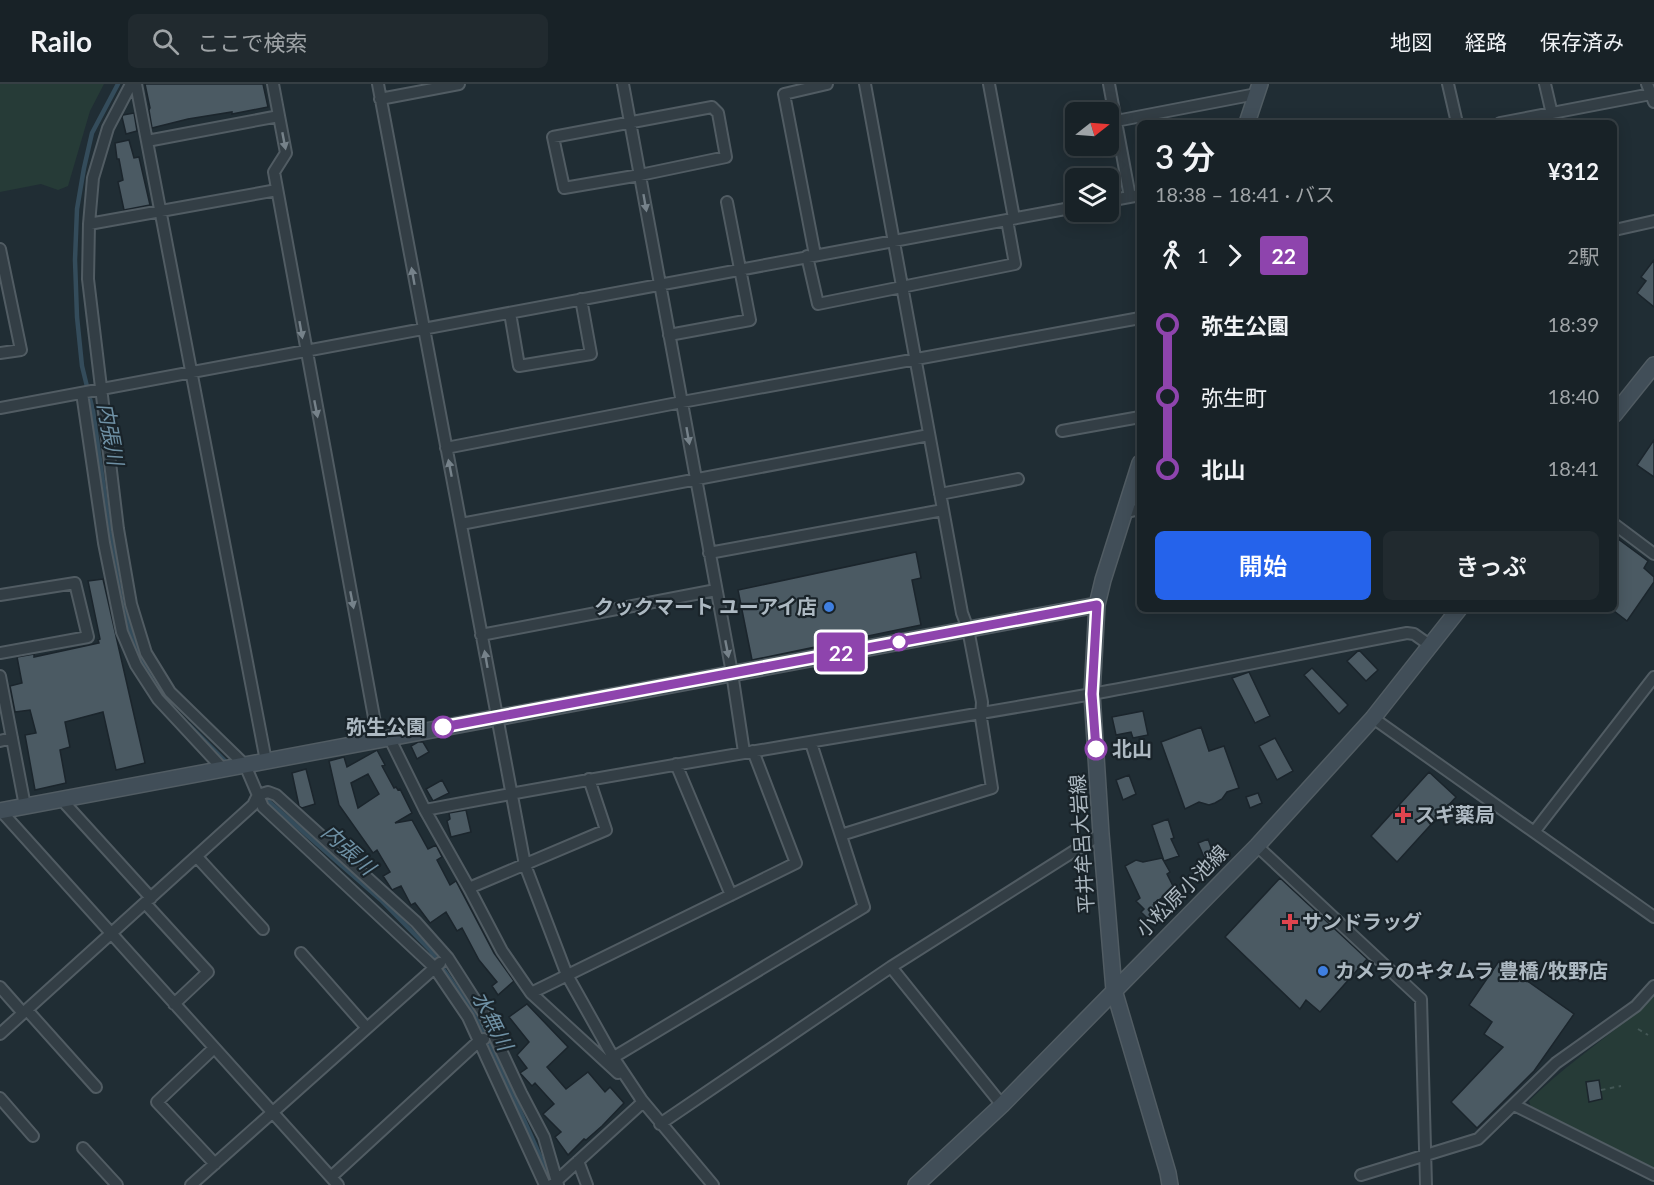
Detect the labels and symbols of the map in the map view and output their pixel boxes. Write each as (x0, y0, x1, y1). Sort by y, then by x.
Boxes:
north arrow (1065, 102, 1119, 156)
one-way arrow (280, 132, 289, 151)
one-way arrow (641, 194, 650, 213)
one-way arrow (408, 267, 417, 286)
one-way arrow (297, 321, 306, 340)
one-way arrow (312, 399, 321, 418)
water label: 内張川 (94, 401, 130, 469)
one-way arrow (684, 427, 693, 446)
one-way arrow (445, 458, 454, 477)
one-way arrow (348, 591, 357, 610)
place label: クックマート ユーアイ店 (594, 594, 817, 618)
marker: クックマート ユーアイ店 (822, 600, 836, 614)
line badge: 22 (814, 632, 868, 672)
unlabelled marker (890, 633, 908, 651)
one-way arrow (723, 640, 732, 659)
one-way arrow (481, 650, 490, 669)
place label: 弥生公園 (346, 714, 426, 738)
marker: 弥生公園 (432, 716, 454, 738)
place label: 北山 (1112, 736, 1152, 760)
marker: 北山 (1085, 738, 1107, 760)
street label: 平井牟呂大岩線 (1064, 773, 1098, 915)
place label: スギ薬局 (1415, 802, 1495, 826)
marker: スギ薬局 (1396, 808, 1410, 822)
water label: 内張川 (317, 819, 382, 881)
street label: 小松原小池線 (1130, 839, 1232, 941)
place label: サンドラッグ (1302, 909, 1422, 933)
marker: サンドラッグ (1283, 915, 1297, 929)
place label: カメラのキタムラ 豊橋/牧野店 (1335, 958, 1608, 982)
marker: カメラのキタムラ 豊橋/牧野店 (1316, 964, 1330, 978)
water label: 水無川 (468, 987, 520, 1056)

